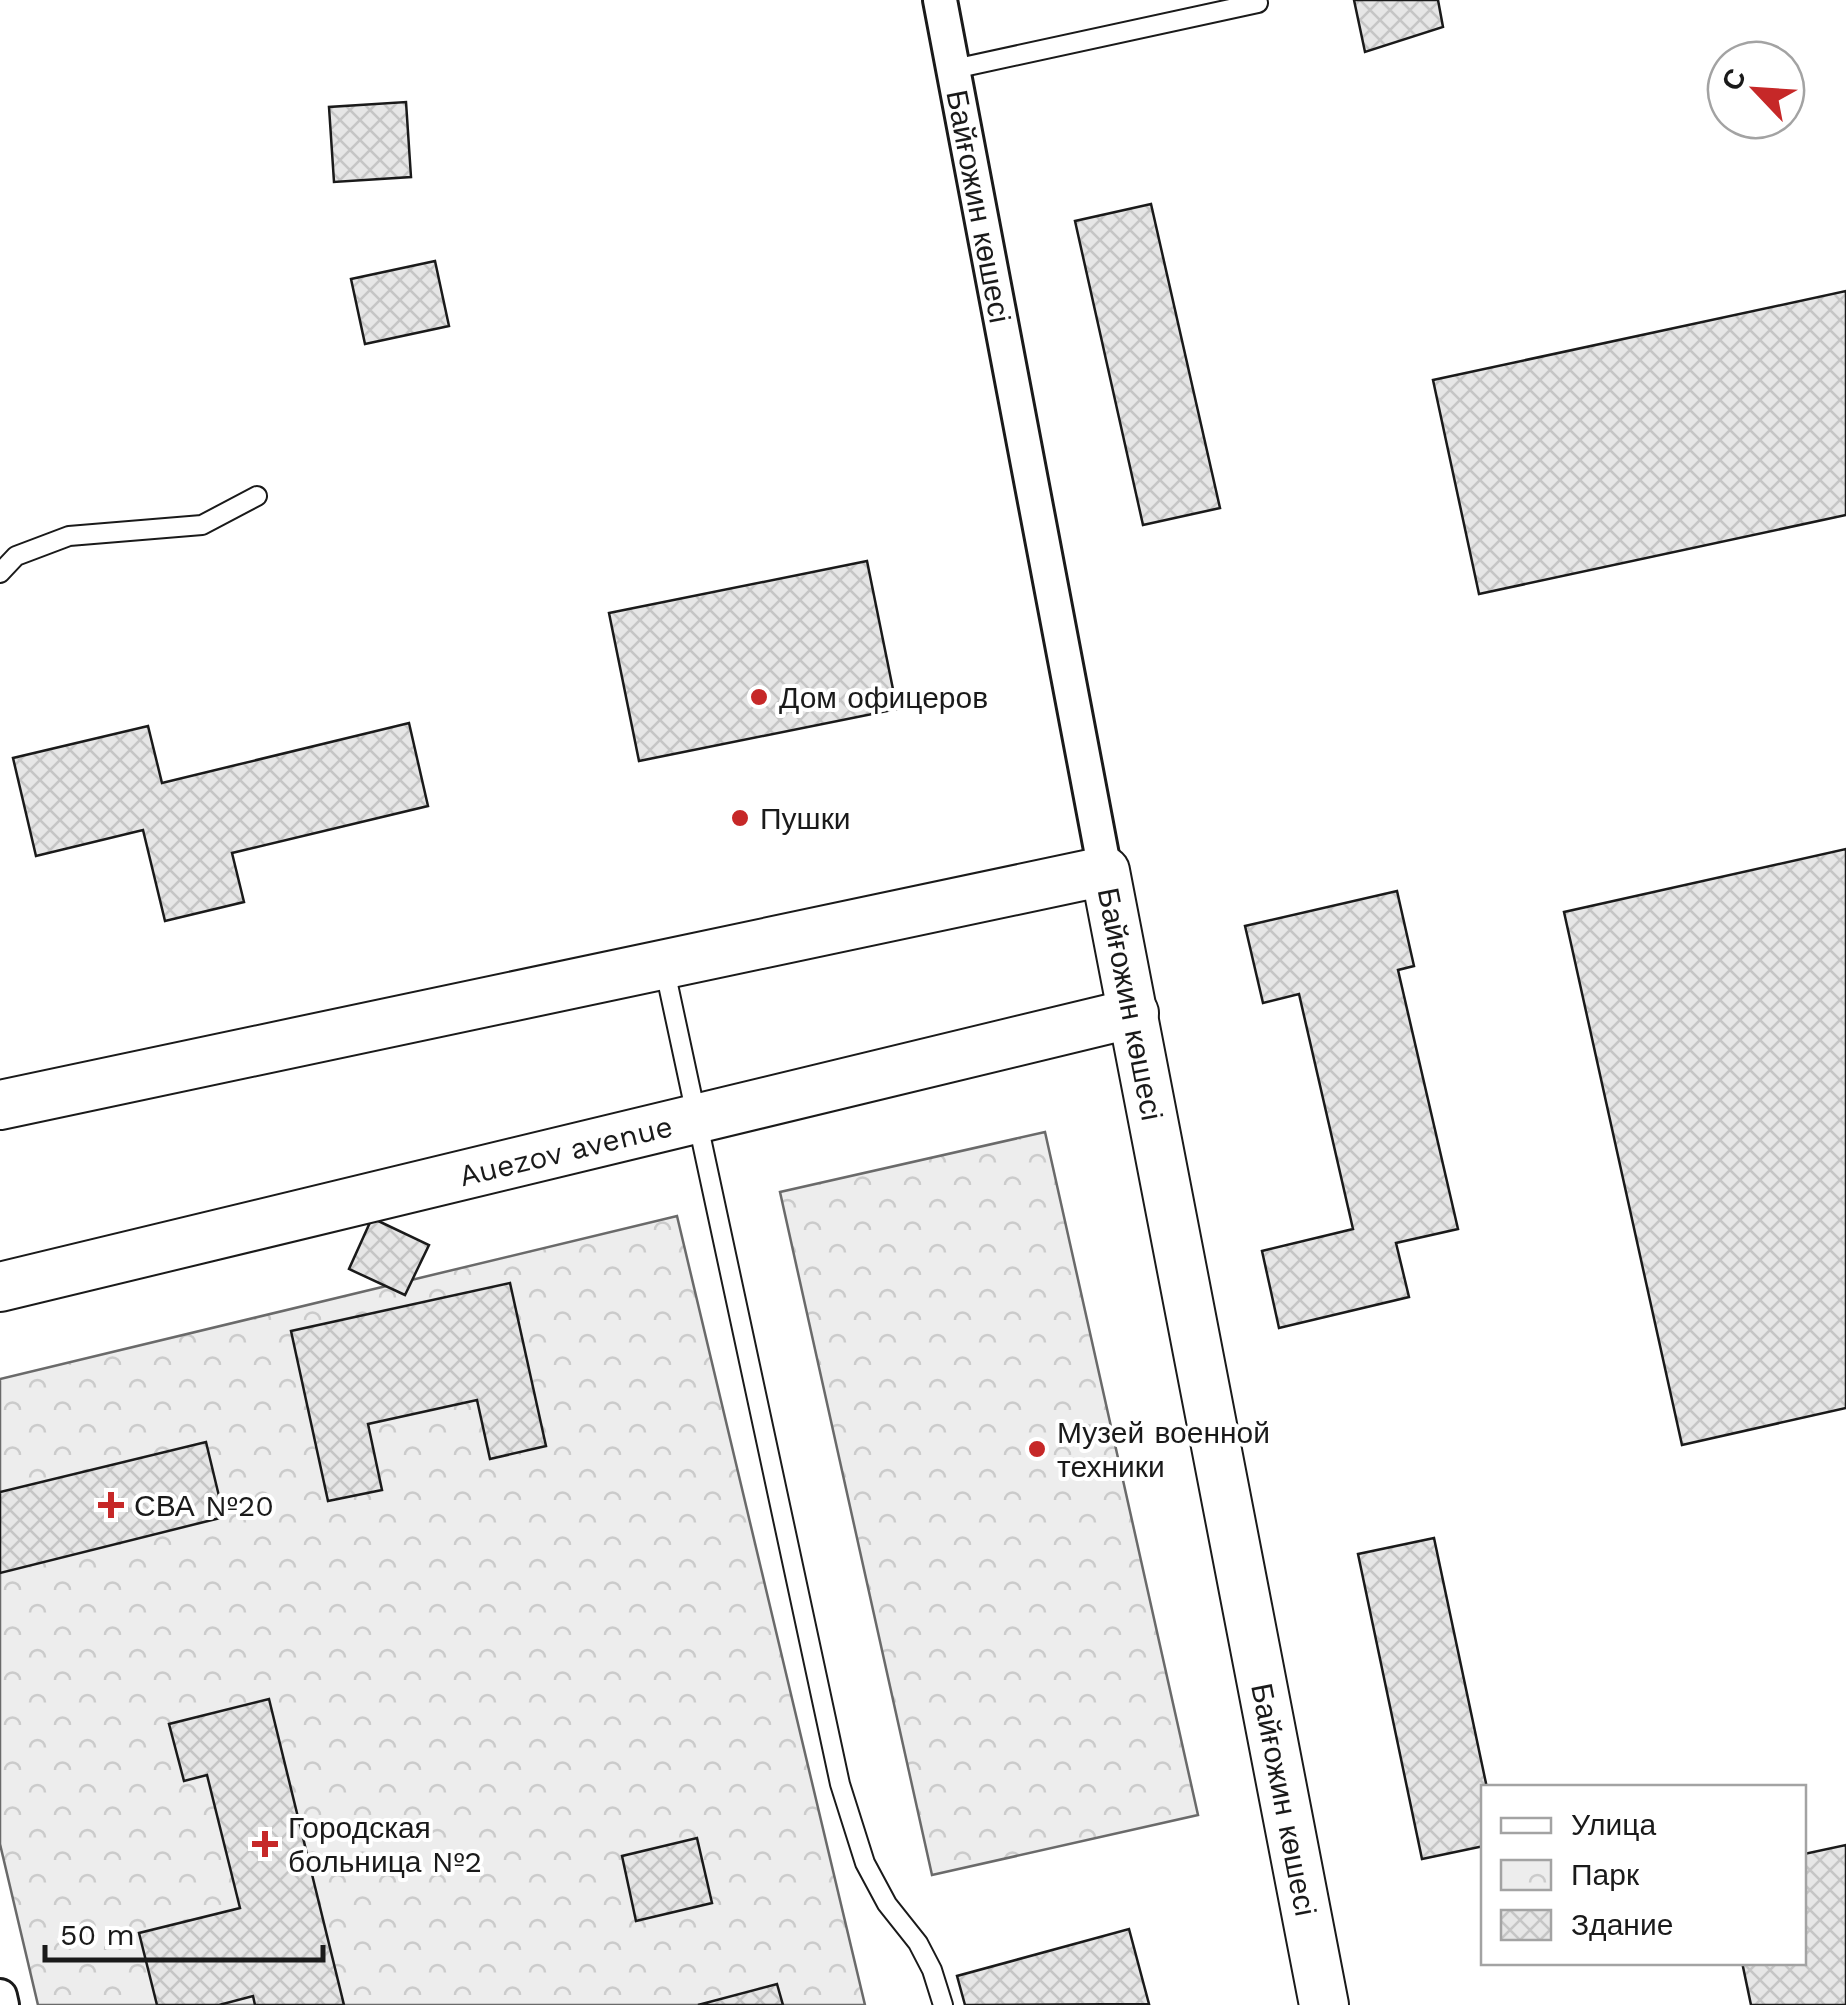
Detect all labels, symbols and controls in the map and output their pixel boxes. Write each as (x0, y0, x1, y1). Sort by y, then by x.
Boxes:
north arrow (1706, 40, 1806, 140)
text: С (1715, 64, 1753, 96)
street label: Байғожин көшесі (940, 87, 1018, 326)
place label: Дом офицеров (779, 680, 988, 715)
marker: Дом офицеров (748, 686, 770, 708)
place label: Пушки (760, 801, 851, 836)
marker: Пушки (729, 807, 751, 829)
street label: Байғожин көшесі (1091, 885, 1170, 1123)
street label: Auezov avenue (456, 1108, 676, 1193)
place label: Музей военной техники (1057, 1415, 1270, 1484)
marker: Музей военной техники (1026, 1438, 1048, 1460)
place label: СВА №20 (134, 1488, 274, 1523)
marker: СВА №20 (98, 1492, 124, 1518)
street label: Байғожин көшесі (1245, 1680, 1324, 1919)
legend (1481, 1785, 1806, 1965)
text: Улица (1571, 1807, 1656, 1842)
place label: Городская больница №2 (288, 1810, 482, 1879)
marker: Городская больница №2 (252, 1831, 278, 1857)
text: Парк (1571, 1857, 1640, 1892)
scale bar (45, 1900, 322, 1962)
text: Здание (1571, 1907, 1673, 1942)
text: 50 m (60, 1917, 135, 1952)

